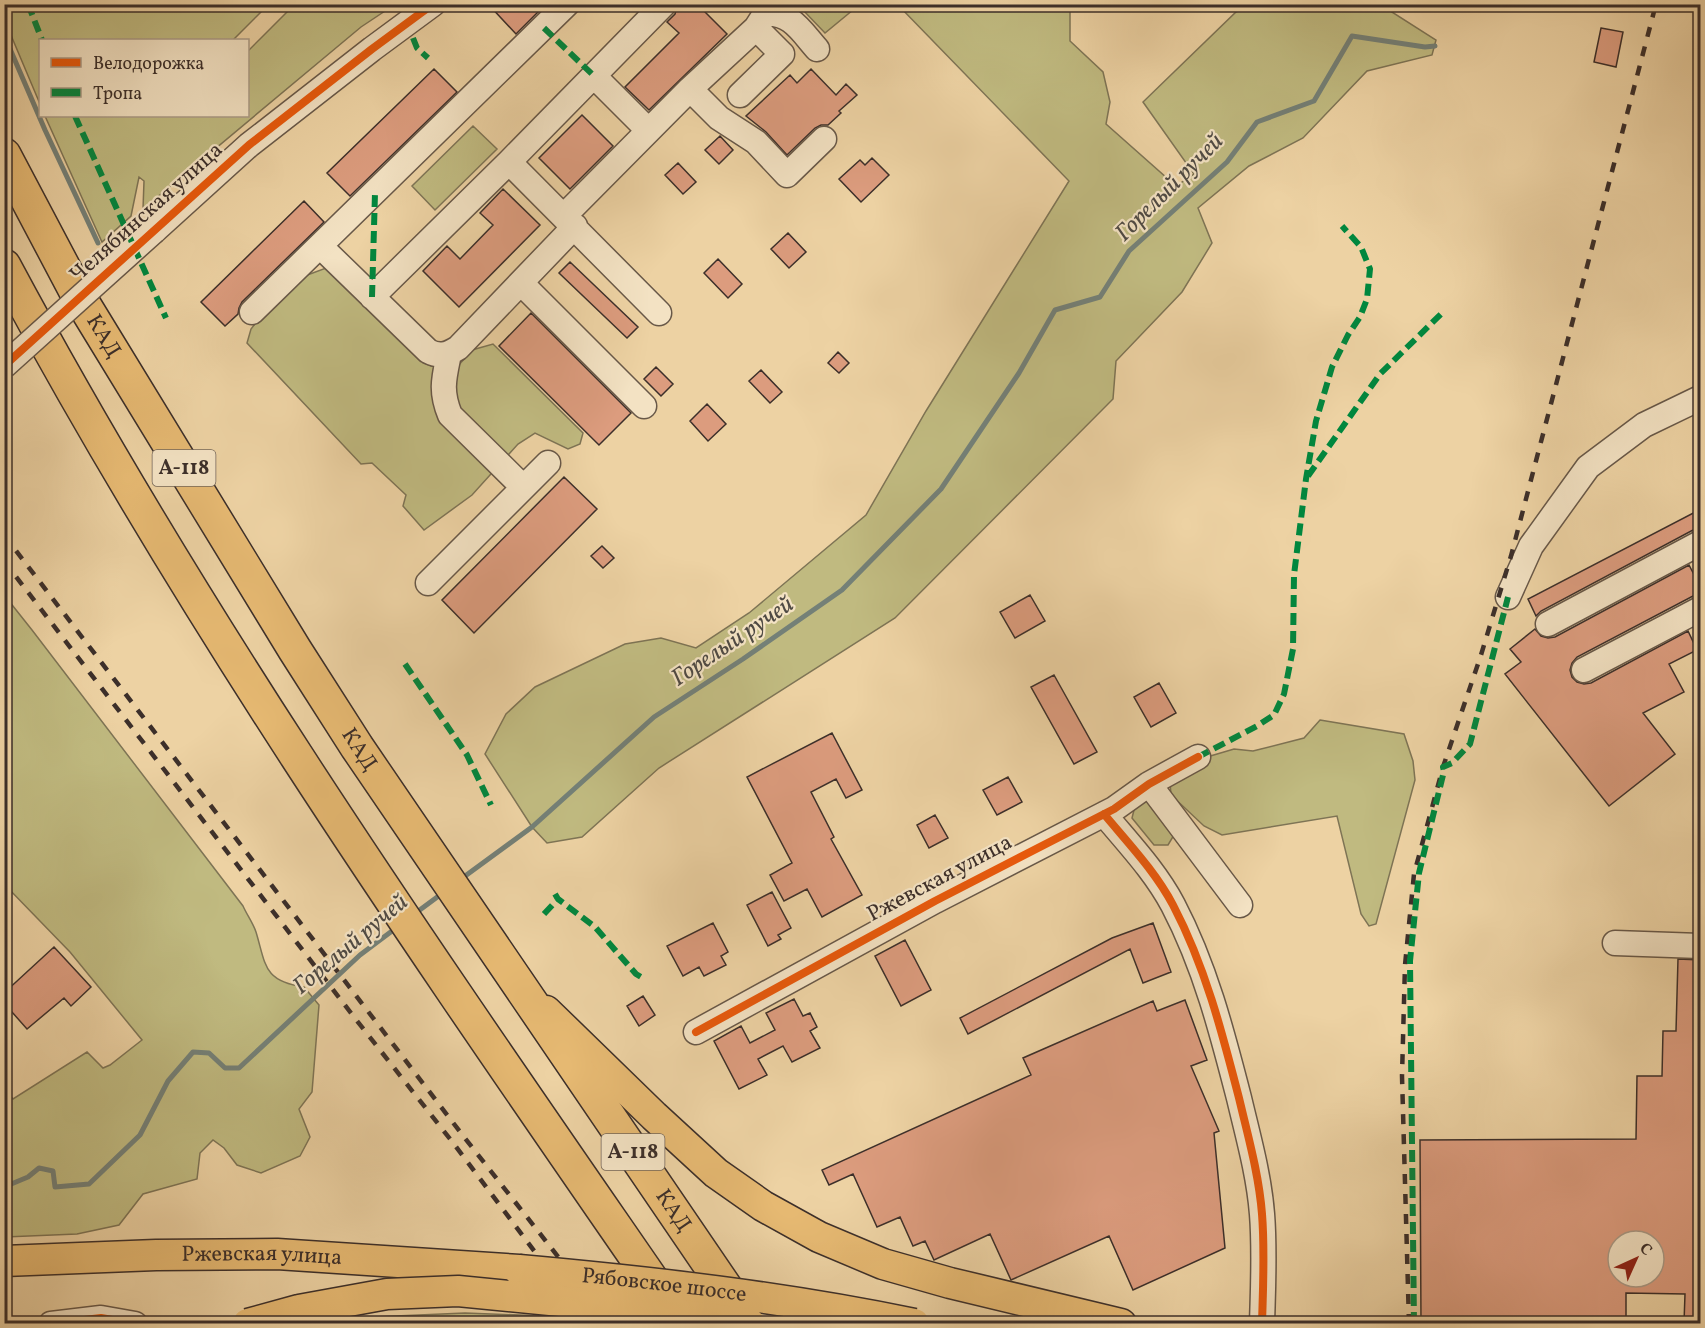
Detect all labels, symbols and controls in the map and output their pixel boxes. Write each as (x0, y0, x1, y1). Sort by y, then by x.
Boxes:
legend (39, 39, 249, 117)
text: Велодорожка (93, 52, 204, 77)
text: Тропа (93, 82, 142, 107)
water label: Горелый ручей (1108, 126, 1232, 250)
street label: Челябинская улица (64, 136, 230, 290)
street label: КАД (78, 309, 129, 364)
road number: А-118 (152, 450, 216, 486)
water label: Горелый ручей (665, 588, 801, 696)
street label: КАД (333, 722, 385, 778)
street label: Ржевская улица (862, 828, 1018, 930)
water label: Горелый ручей (286, 887, 416, 1003)
road number: А-118 (602, 1134, 664, 1170)
street label: КАД (647, 1183, 699, 1239)
north arrow (1606, 1229, 1666, 1289)
street label: Ржевская улица (181, 1238, 343, 1274)
text: С (1634, 1238, 1657, 1261)
street label: Рябовское шоссе (580, 1261, 749, 1311)

